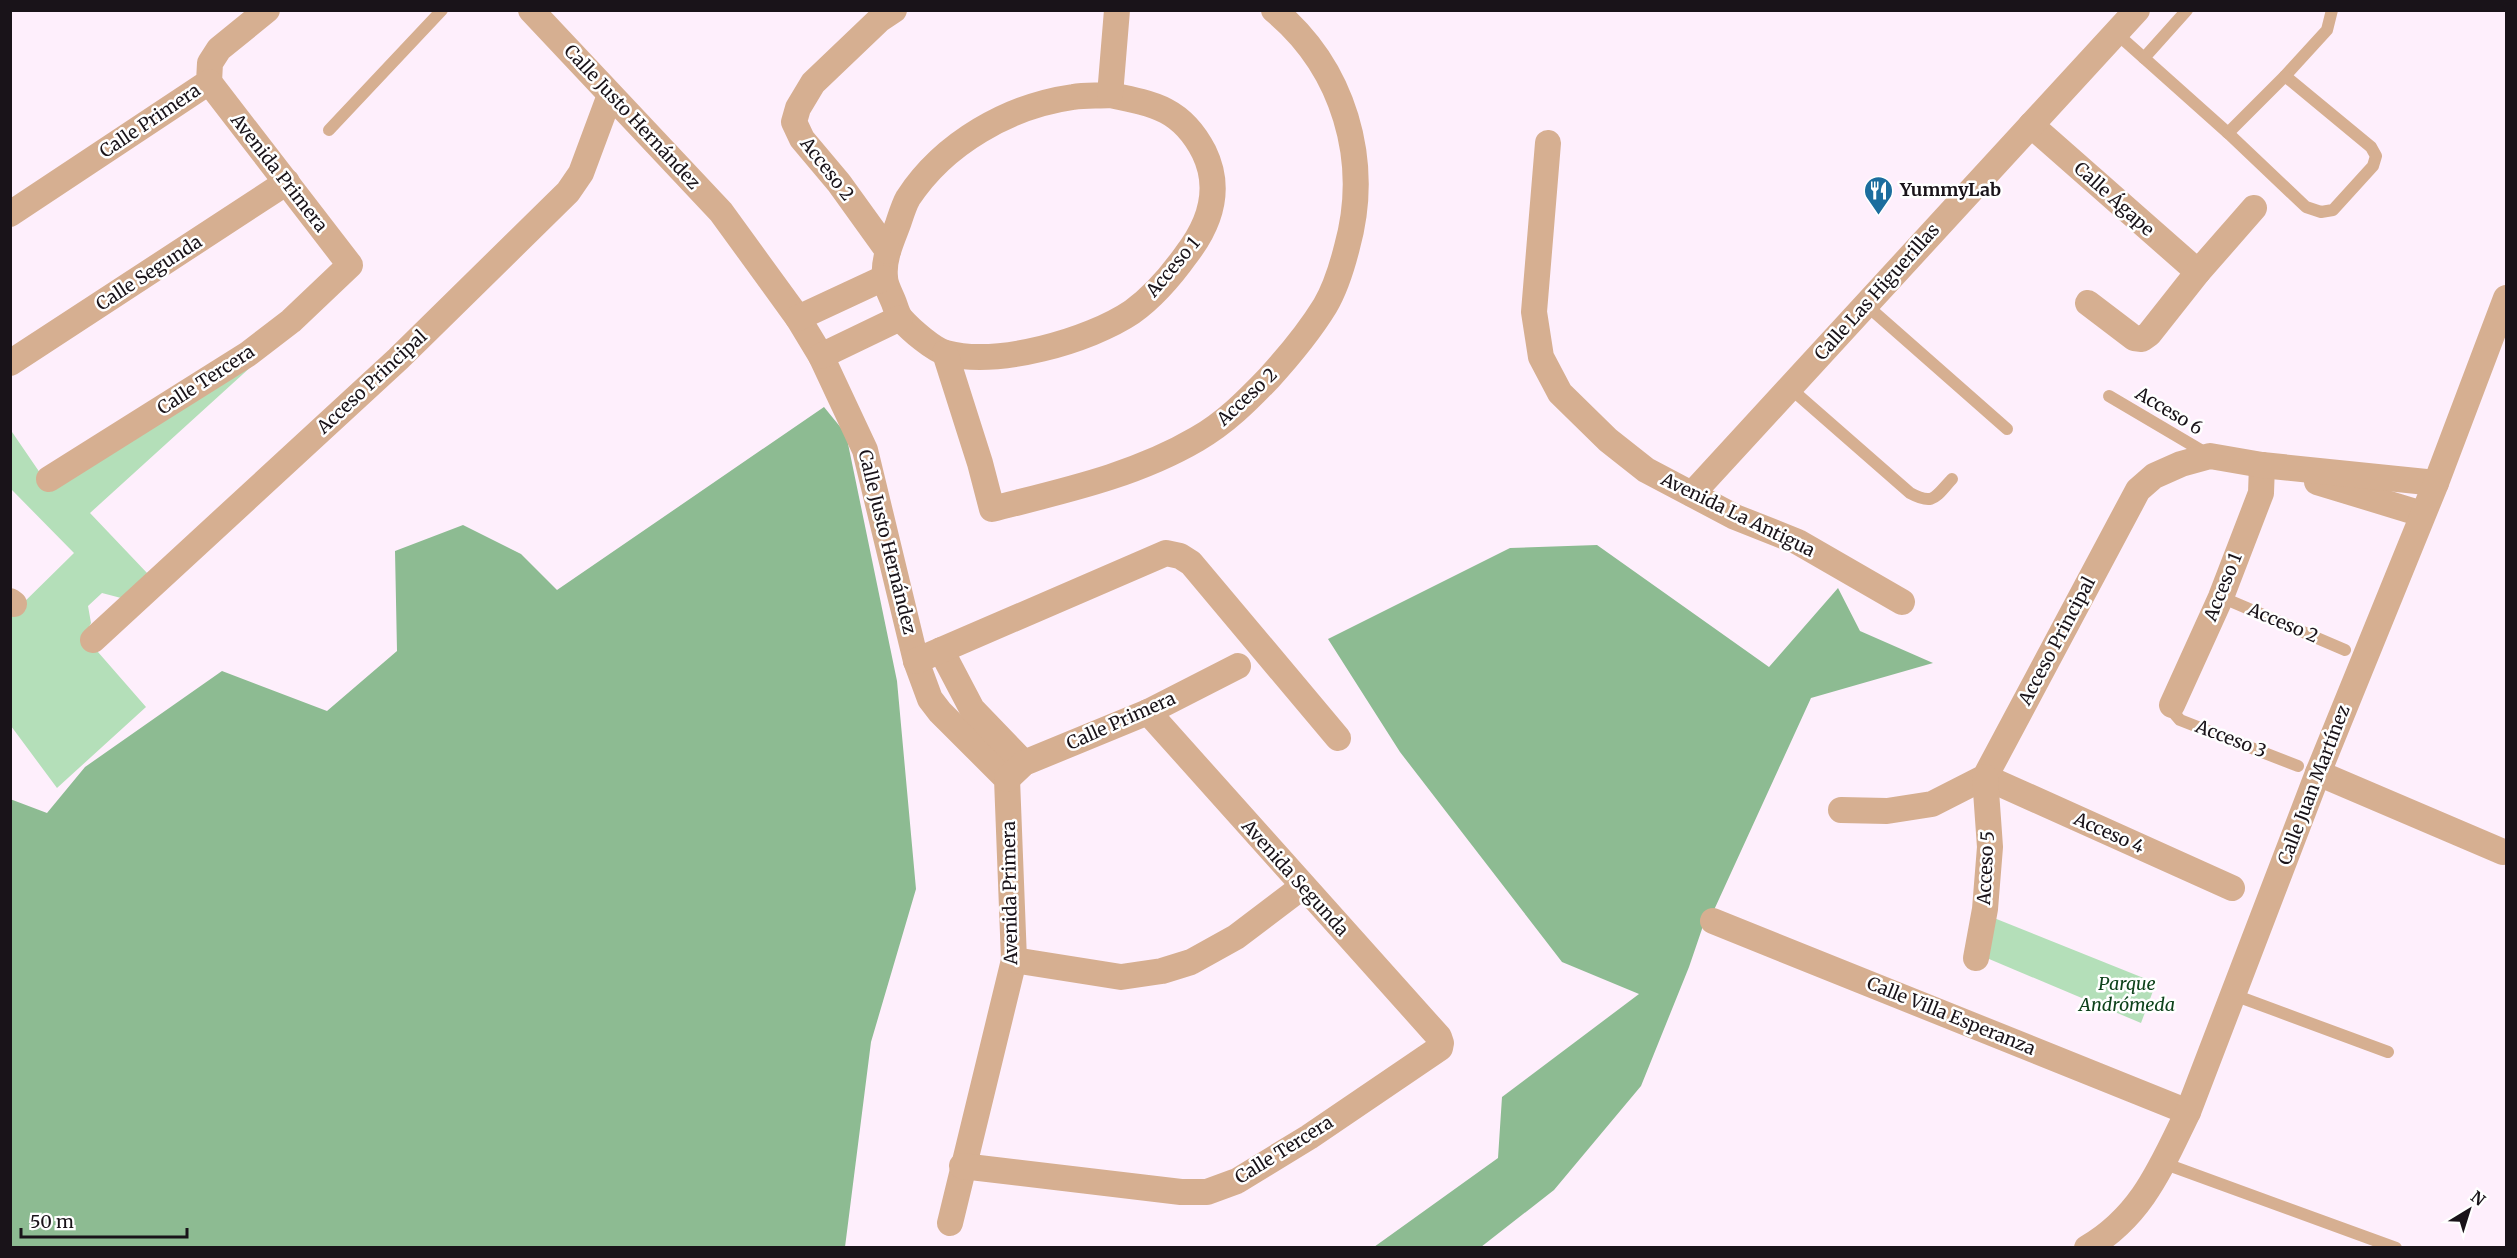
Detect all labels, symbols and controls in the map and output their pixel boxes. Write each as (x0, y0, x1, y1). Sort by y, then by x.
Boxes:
street label: Calle Justo Hernández (559, 40, 705, 194)
street label: Calle Primera (95, 78, 205, 163)
street label: Avenida Primera (225, 108, 333, 237)
street label: Acceso 2 (795, 132, 859, 205)
street label: Calle Ágape (2069, 157, 2159, 241)
restaurant icon: YummyLab (1863, 174, 1895, 216)
place label: YummyLab (1899, 178, 2001, 201)
street label: Calle Las Higuerillas (1809, 218, 1944, 365)
street label: Calle Segunda (91, 230, 206, 315)
street label: Acceso 1 (1140, 232, 1204, 302)
street label: Acceso Principal (311, 324, 432, 439)
street label: Calle Tercera (153, 339, 259, 420)
street label: Acceso 2 (1211, 363, 1282, 431)
street label: Acceso 6 (2131, 381, 2207, 440)
street label: Calle Justo Hernández (853, 447, 922, 637)
street label: Avenida La Antigua (1657, 467, 1819, 562)
street label: Acceso 1 (2198, 549, 2247, 625)
street label: Acceso Principal (2013, 572, 2100, 710)
street label: Acceso 2 (2244, 597, 2322, 648)
street label: Calle Primera (1063, 686, 1179, 755)
street label: Calle Juan Martínez (2272, 701, 2355, 868)
street label: Acceso 3 (2192, 714, 2270, 763)
street label: Acceso 4 (2070, 806, 2148, 858)
street label: Avenida Segunda (1236, 814, 1354, 941)
street label: Avenida Primera (997, 821, 1022, 966)
street label: Acceso 5 (1972, 830, 1999, 907)
street label: Calle Villa Esperanza (1864, 971, 2039, 1060)
park label: Parque Andrómeda (2077, 972, 2175, 1016)
street label: Calle Tercera (1230, 1110, 1337, 1189)
north arrow (2439, 1180, 2499, 1240)
text: N (2467, 1186, 2490, 1210)
scale bar (21, 1201, 188, 1239)
text: 50 m (30, 1210, 74, 1233)

